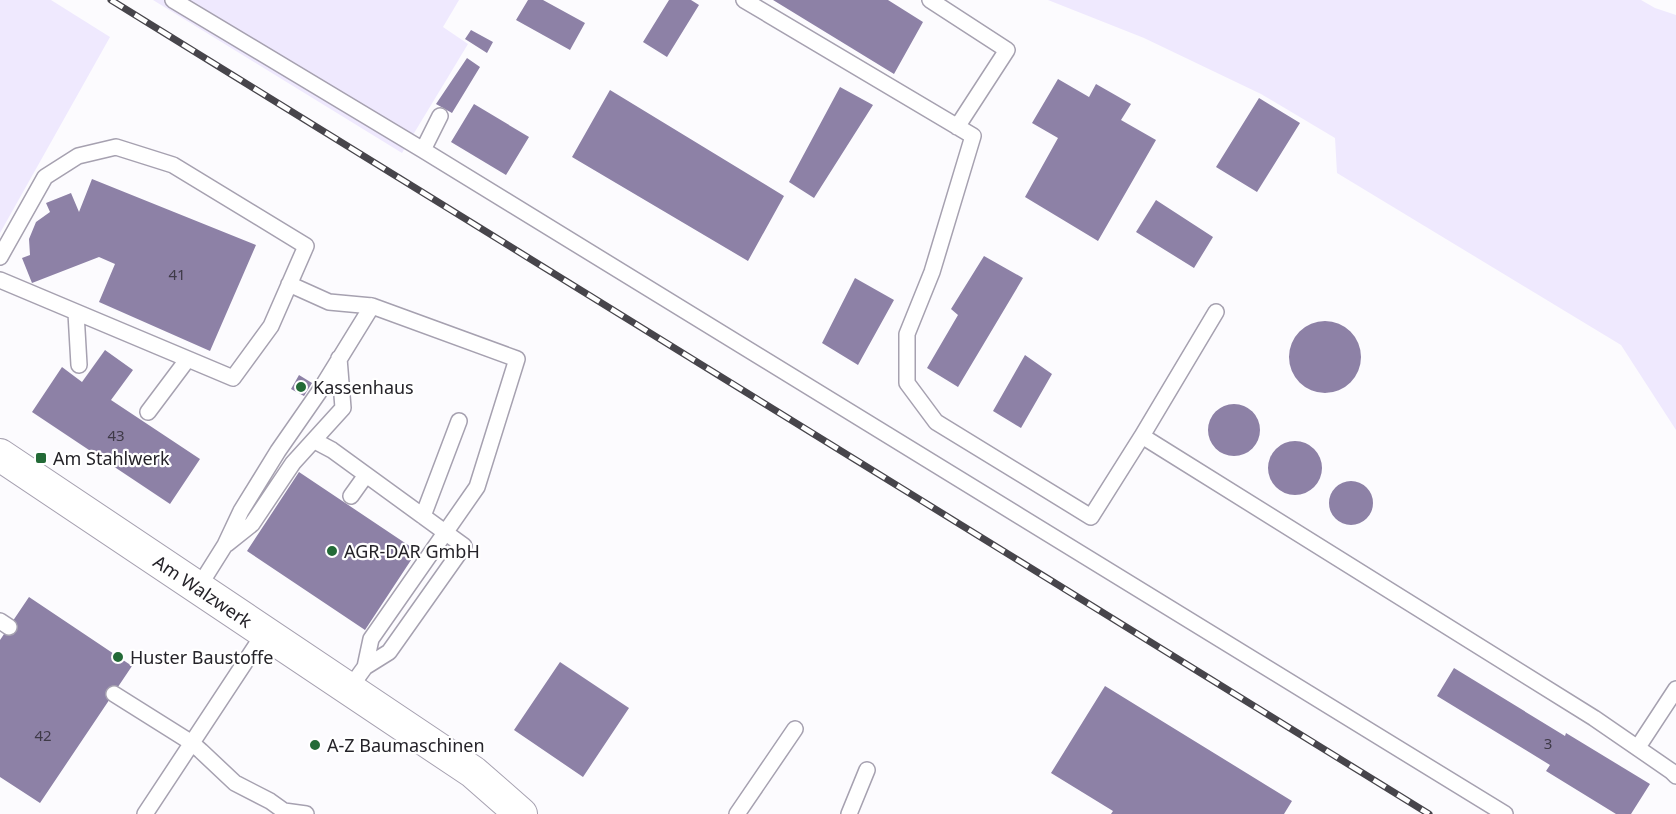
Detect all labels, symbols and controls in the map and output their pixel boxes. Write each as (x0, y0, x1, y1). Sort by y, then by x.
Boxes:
house number: 41 (168, 264, 186, 284)
place label: Kassenhaus (313, 375, 414, 399)
marker: Kassenhaus (294, 380, 308, 394)
house number: 43 (107, 425, 125, 445)
place label: Am Stahlwerk (53, 446, 170, 470)
marker: Am Stahlwerk (34, 451, 48, 465)
place label: AGR-DAR GmbH (344, 539, 480, 563)
marker: AGR-DAR GmbH (325, 544, 339, 558)
street label: Am Walzwerk (149, 549, 257, 633)
place label: Huster Baustoffe (130, 645, 273, 669)
marker: Huster Baustoffe (111, 650, 125, 664)
house number: 42 (34, 725, 52, 745)
place label: A-Z Baumaschinen (327, 733, 485, 757)
house number: 3 (1544, 733, 1552, 753)
marker: A-Z Baumaschinen (308, 738, 322, 752)

